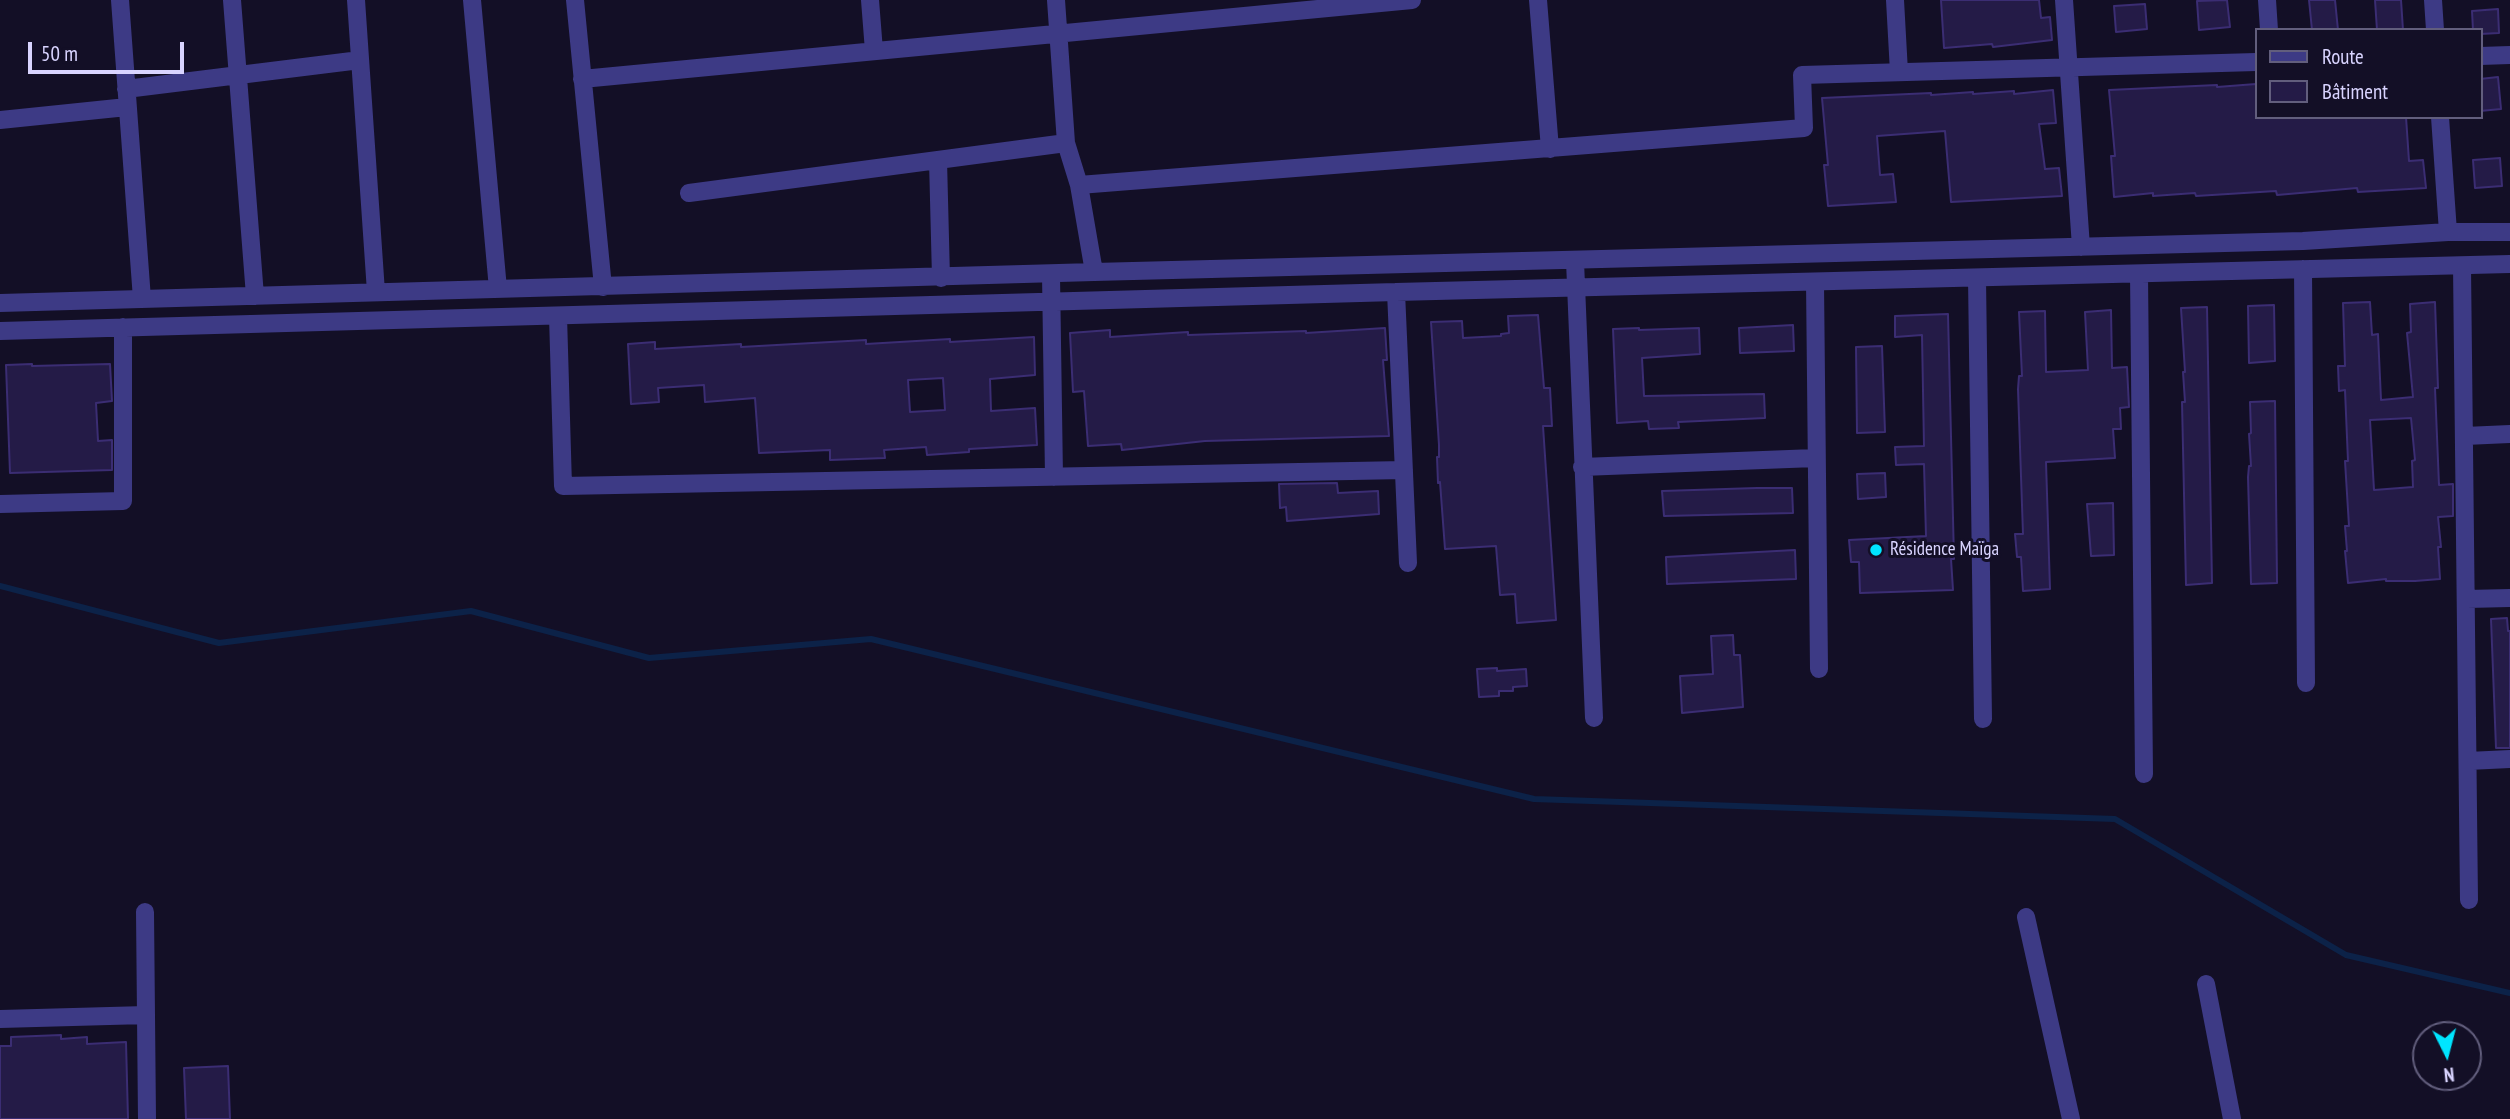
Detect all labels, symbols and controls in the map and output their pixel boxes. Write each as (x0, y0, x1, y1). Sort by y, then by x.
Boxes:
scale bar (32, 28, 187, 72)
legend (2254, 28, 2482, 119)
text: 50 m (41, 40, 78, 67)
text: Route (2322, 43, 2364, 70)
text: Bâtiment (2322, 78, 2388, 105)
place label: Résidence Maïga (1890, 539, 1999, 561)
marker: Résidence Maïga (1868, 542, 1884, 558)
north arrow (2412, 1021, 2482, 1091)
text: N (2443, 1062, 2455, 1087)

